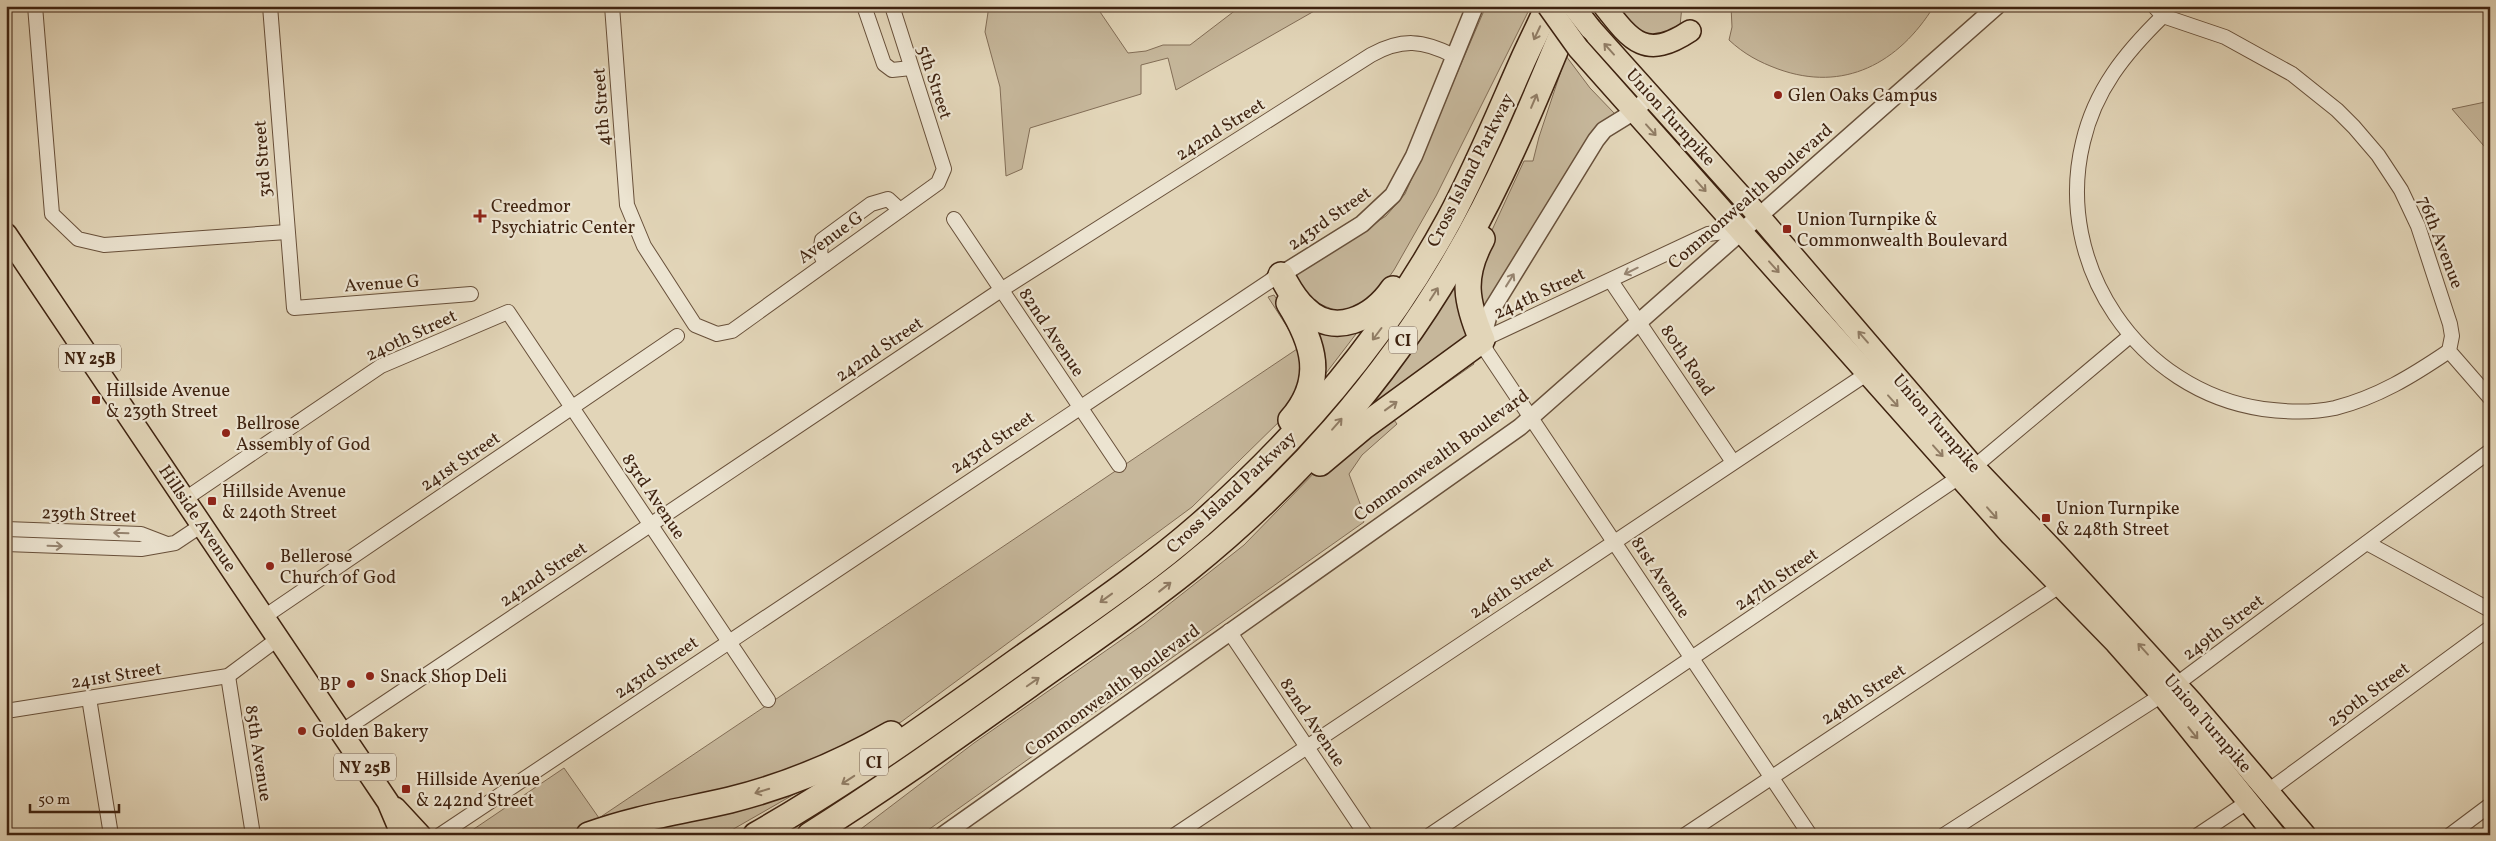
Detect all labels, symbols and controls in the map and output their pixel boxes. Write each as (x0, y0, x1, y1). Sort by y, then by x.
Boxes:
one-way arrow (1531, 25, 1541, 40)
street label: 5th Street (910, 42, 957, 123)
one-way arrow (1603, 43, 1615, 56)
street label: Union Turnpike (1619, 64, 1721, 172)
street label: 4th Street (587, 67, 618, 147)
place label: Glen Oaks Campus (1788, 84, 1937, 109)
street label: Cross Island Parkway (1422, 89, 1521, 252)
marker: Glen Oaks Campus (1772, 89, 1784, 101)
street label: 242nd Street (1171, 93, 1270, 168)
one-way arrow (1531, 93, 1540, 108)
street label: 3rd Street (248, 119, 279, 199)
street label: Commonwealth Boulevard (1663, 119, 1839, 276)
one-way arrow (1645, 124, 1657, 137)
one-way arrow (1696, 180, 1707, 193)
street label: 243rd Street (1283, 181, 1377, 257)
street label: 76th Avenue (2410, 193, 2469, 292)
place label: Creedmor Psychiatric Center (491, 195, 635, 241)
street label: Avenue G (793, 206, 869, 271)
place label: Union Turnpike & Commonwealth Boulevard (1797, 208, 2008, 254)
marker: Creedmor Psychiatric Center (473, 209, 487, 223)
marker: Union Turnpike & Commonwealth Boulevard (1781, 223, 1793, 235)
one-way arrow (1768, 260, 1779, 273)
street label: 244th Street (1490, 262, 1590, 326)
one-way arrow (1624, 267, 1639, 276)
street label: Avenue G (344, 269, 421, 300)
one-way arrow (1505, 274, 1515, 288)
street label: 82nd Avenue (1012, 283, 1090, 382)
one-way arrow (1429, 288, 1439, 302)
street label: 240th Street (362, 304, 461, 368)
street label: 242nd Street (831, 312, 929, 389)
street label: 80th Road (1654, 320, 1720, 402)
road number: CI (1389, 326, 1417, 354)
one-way arrow (1371, 327, 1382, 340)
one-way arrow (1858, 331, 1869, 344)
road number: NY 25B (59, 344, 121, 372)
street label: Union Turnpike (1886, 369, 1986, 479)
place label: Hillside Avenue & 239th Street (106, 379, 230, 425)
street label: Commonwealth Boulevard (1349, 384, 1535, 528)
marker: Hillside Avenue & 239th Street (90, 394, 102, 406)
one-way arrow (1887, 395, 1899, 408)
one-way arrow (1384, 401, 1398, 411)
street label: 243rd Street (946, 406, 1040, 481)
place label: Bellrose Assembly of God (236, 412, 370, 458)
one-way arrow (1331, 418, 1343, 431)
street label: 241st Street (416, 426, 506, 498)
street label: Cross Island Parkway (1161, 426, 1303, 560)
marker: Bellrose Assembly of God (220, 427, 232, 439)
one-way arrow (1932, 444, 1943, 457)
street label: 83rd Avenue (615, 449, 691, 545)
street label: Hillside Avenue (152, 460, 242, 577)
place label: Hillside Avenue & 240th Street (222, 480, 346, 526)
marker: Hillside Avenue & 240th Street (206, 495, 218, 507)
place label: Union Turnpike & 248th Street (2056, 497, 2180, 543)
street label: 239th Street (41, 501, 137, 530)
one-way arrow (1987, 507, 1998, 520)
marker: Union Turnpike & 248th Street (2040, 512, 2052, 524)
one-way arrow (113, 528, 130, 538)
street label: 81st Avenue (1624, 532, 1695, 623)
street label: 242nd Street (495, 537, 593, 614)
one-way arrow (46, 541, 63, 551)
street label: 247th Street (1730, 543, 1824, 618)
place label: Bellerose Church of God (280, 545, 396, 591)
street label: 246th Street (1465, 551, 1559, 626)
marker: Bellerose Church of God (264, 560, 276, 572)
one-way arrow (1158, 582, 1172, 592)
street label: 249th Street (2178, 589, 2270, 667)
one-way arrow (1099, 593, 1113, 603)
street label: Commonwealth Boulevard (1020, 619, 1206, 763)
street label: 243rd Street (610, 631, 704, 706)
one-way arrow (2137, 643, 2149, 656)
street label: 241st Street (69, 657, 163, 696)
street label: 250th Street (2322, 657, 2415, 734)
street label: 248th Street (1817, 659, 1911, 732)
place label: Snack Shop Deli (380, 665, 507, 690)
street label: Union Turnpike (2157, 669, 2257, 779)
marker: Snack Shop Deli (364, 670, 376, 682)
place label: BP (319, 673, 341, 698)
street label: 82nd Avenue (1273, 673, 1351, 772)
one-way arrow (1026, 677, 1040, 687)
marker: BP (345, 678, 357, 690)
street label: 85th Avenue (238, 703, 277, 803)
place label: Golden Bakery (312, 720, 429, 745)
marker: Golden Bakery (296, 725, 308, 737)
one-way arrow (2187, 726, 2198, 739)
road number: CI (860, 749, 888, 776)
road number: NY 25B (334, 754, 396, 780)
place label: Hillside Avenue & 242nd Street (416, 768, 540, 814)
one-way arrow (841, 775, 855, 785)
scale bar (30, 781, 119, 813)
marker: Hillside Avenue & 242nd Street (400, 783, 412, 795)
one-way arrow (755, 787, 770, 796)
text: 50 m (38, 790, 70, 811)

